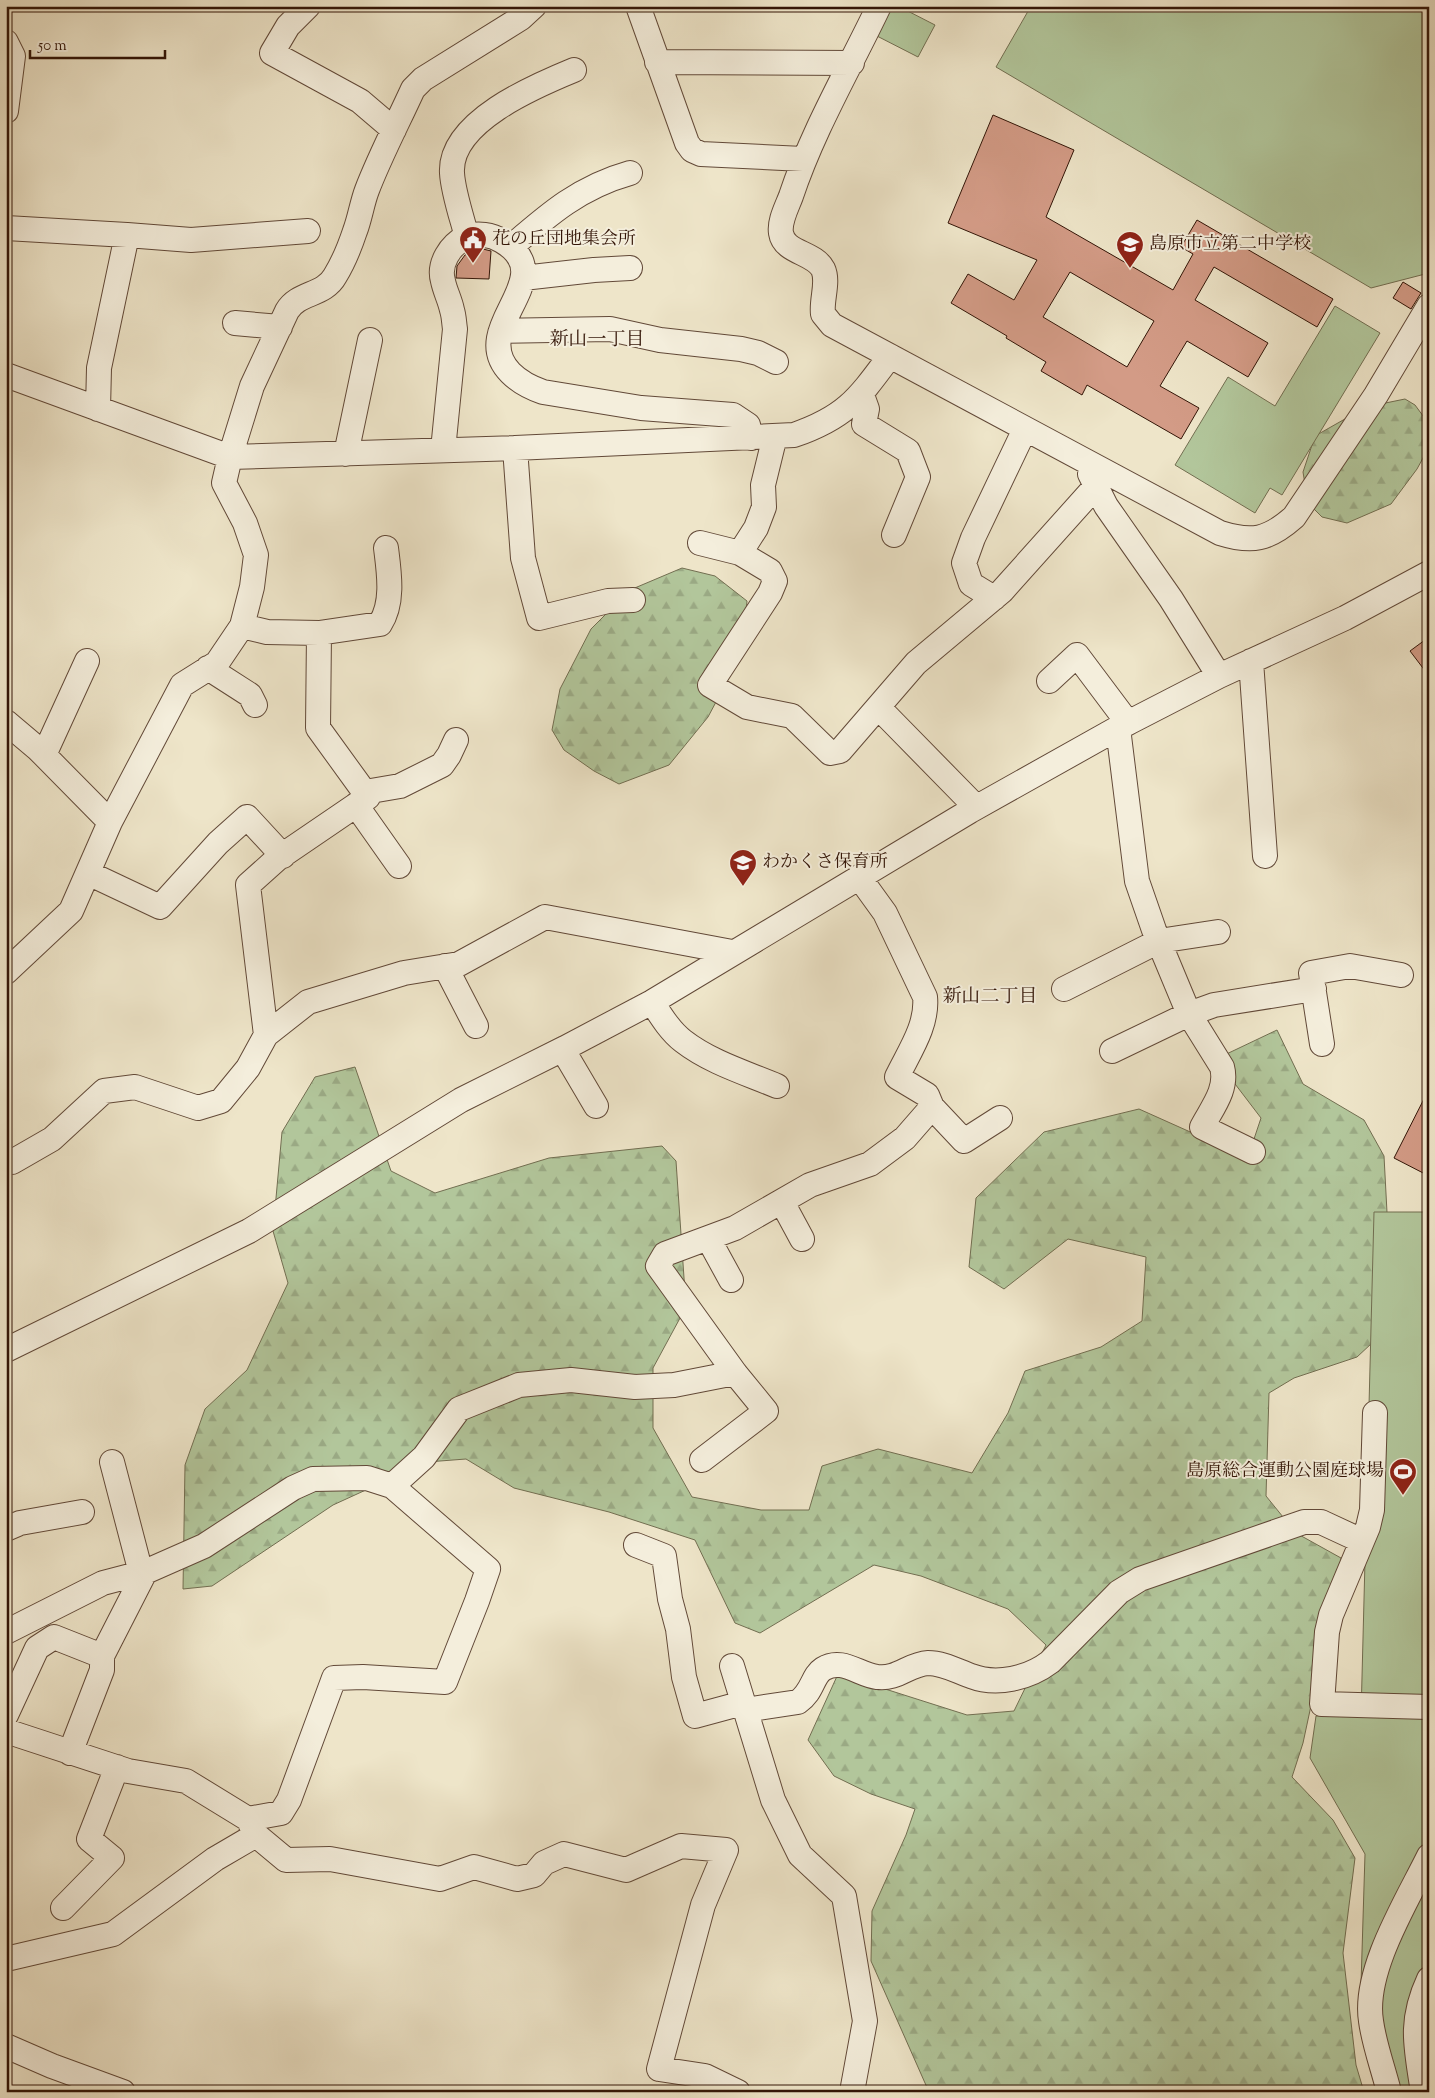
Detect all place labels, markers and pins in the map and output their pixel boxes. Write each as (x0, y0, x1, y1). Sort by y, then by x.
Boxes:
public building icon: 花の丘団地集会所 (458, 225, 488, 264)
place label: 花の丘団地集会所 (492, 227, 636, 253)
school or university icon: 島原市立第二中学校 (1115, 230, 1145, 269)
place label: 島原市立第二中学校 (1149, 232, 1311, 258)
school or university icon: わかくさ保育所 (728, 848, 758, 887)
place label: わかくさ保育所 (762, 850, 888, 876)
sports icon: 島原総合運動公園庭球場 (1388, 1457, 1418, 1496)
place label: 島原総合運動公園庭球場 (1186, 1459, 1384, 1485)

